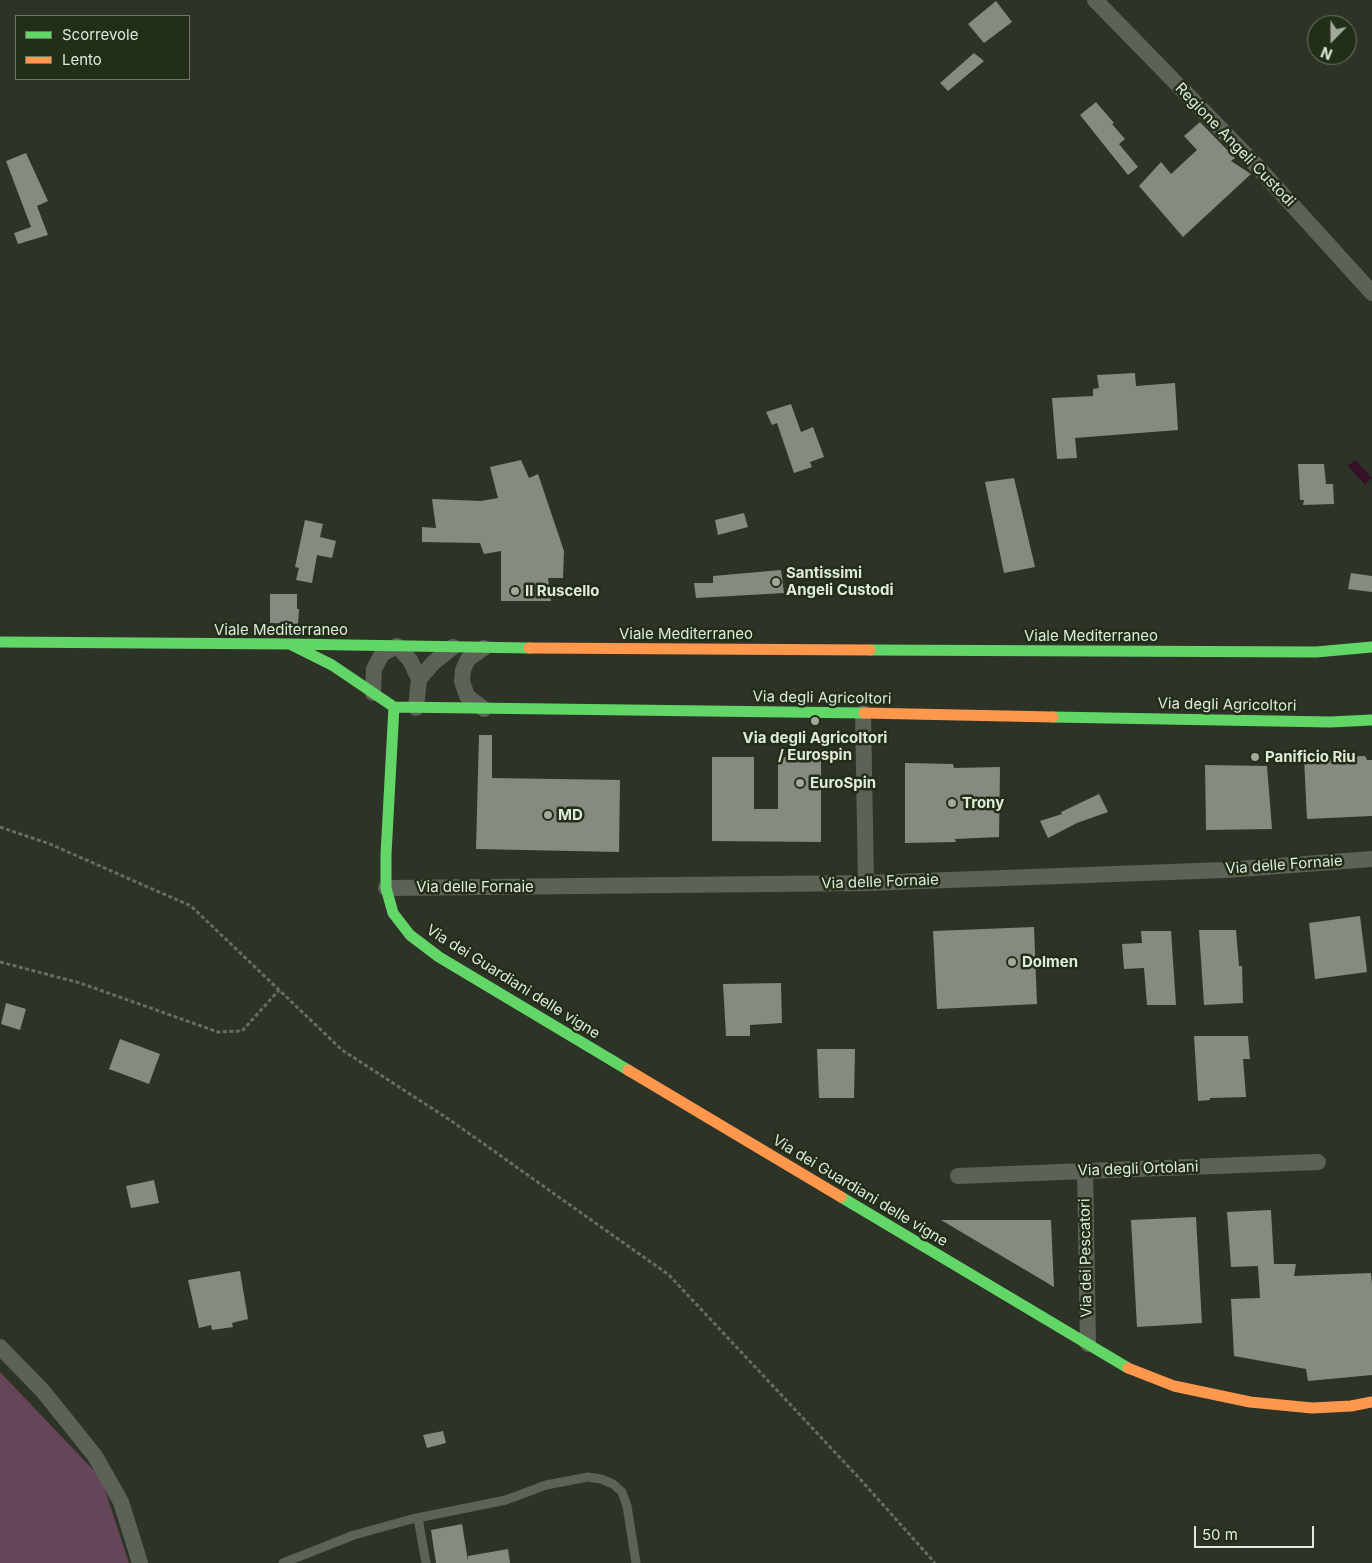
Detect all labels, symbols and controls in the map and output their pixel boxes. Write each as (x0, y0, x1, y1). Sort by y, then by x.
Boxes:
legend (15, 15, 190, 80)
north arrow (1307, 15, 1357, 65)
text: Scorrevole (62, 25, 138, 44)
text: N (1318, 44, 1335, 63)
text: Lento (62, 50, 102, 69)
street label: Regione Angeli Custodi (1171, 79, 1299, 211)
place label: Santissimi Angeli Custodi (786, 564, 894, 599)
marker: Santissimi Angeli Custodi (770, 576, 782, 588)
place label: Il Ruscello (525, 582, 600, 600)
marker: Il Ruscello (509, 585, 521, 597)
street label: Viale Mediterraneo (214, 621, 348, 639)
street label: Viale Mediterraneo (619, 625, 753, 643)
street label: Viale Mediterraneo (1024, 627, 1158, 645)
street label: Via degli Agricoltori (752, 688, 892, 708)
street label: Via degli Agricoltori (1157, 695, 1297, 715)
marker: Via degli Agricoltori / Eurospin (809, 715, 821, 727)
place label: Via degli Agricoltori / Eurospin (743, 729, 887, 764)
place label: Panificio Riu (1265, 748, 1356, 766)
marker: Panificio Riu (1249, 751, 1261, 763)
place label: EuroSpin (810, 774, 876, 792)
marker: EuroSpin (794, 777, 806, 789)
place label: Trony (962, 794, 1004, 812)
marker: Trony (946, 797, 958, 809)
place label: MD (558, 806, 583, 824)
marker: MD (542, 809, 554, 821)
street label: Via delle Fornaie (1225, 852, 1343, 878)
street label: Via delle Fornaie (821, 871, 939, 893)
street label: Via delle Fornaie (416, 878, 534, 896)
street label: Via dei Guardiani delle vigne (423, 921, 603, 1043)
place label: Dolmen (1022, 953, 1078, 971)
marker: Dolmen (1006, 956, 1018, 968)
street label: Via dei Guardiani delle vigne (769, 1131, 951, 1251)
street label: Via degli Ortolani (1077, 1158, 1199, 1180)
street label: Via dei Pescatori (1076, 1198, 1096, 1318)
scale bar (1197, 1516, 1317, 1548)
text: 50 m (1202, 1525, 1238, 1544)

